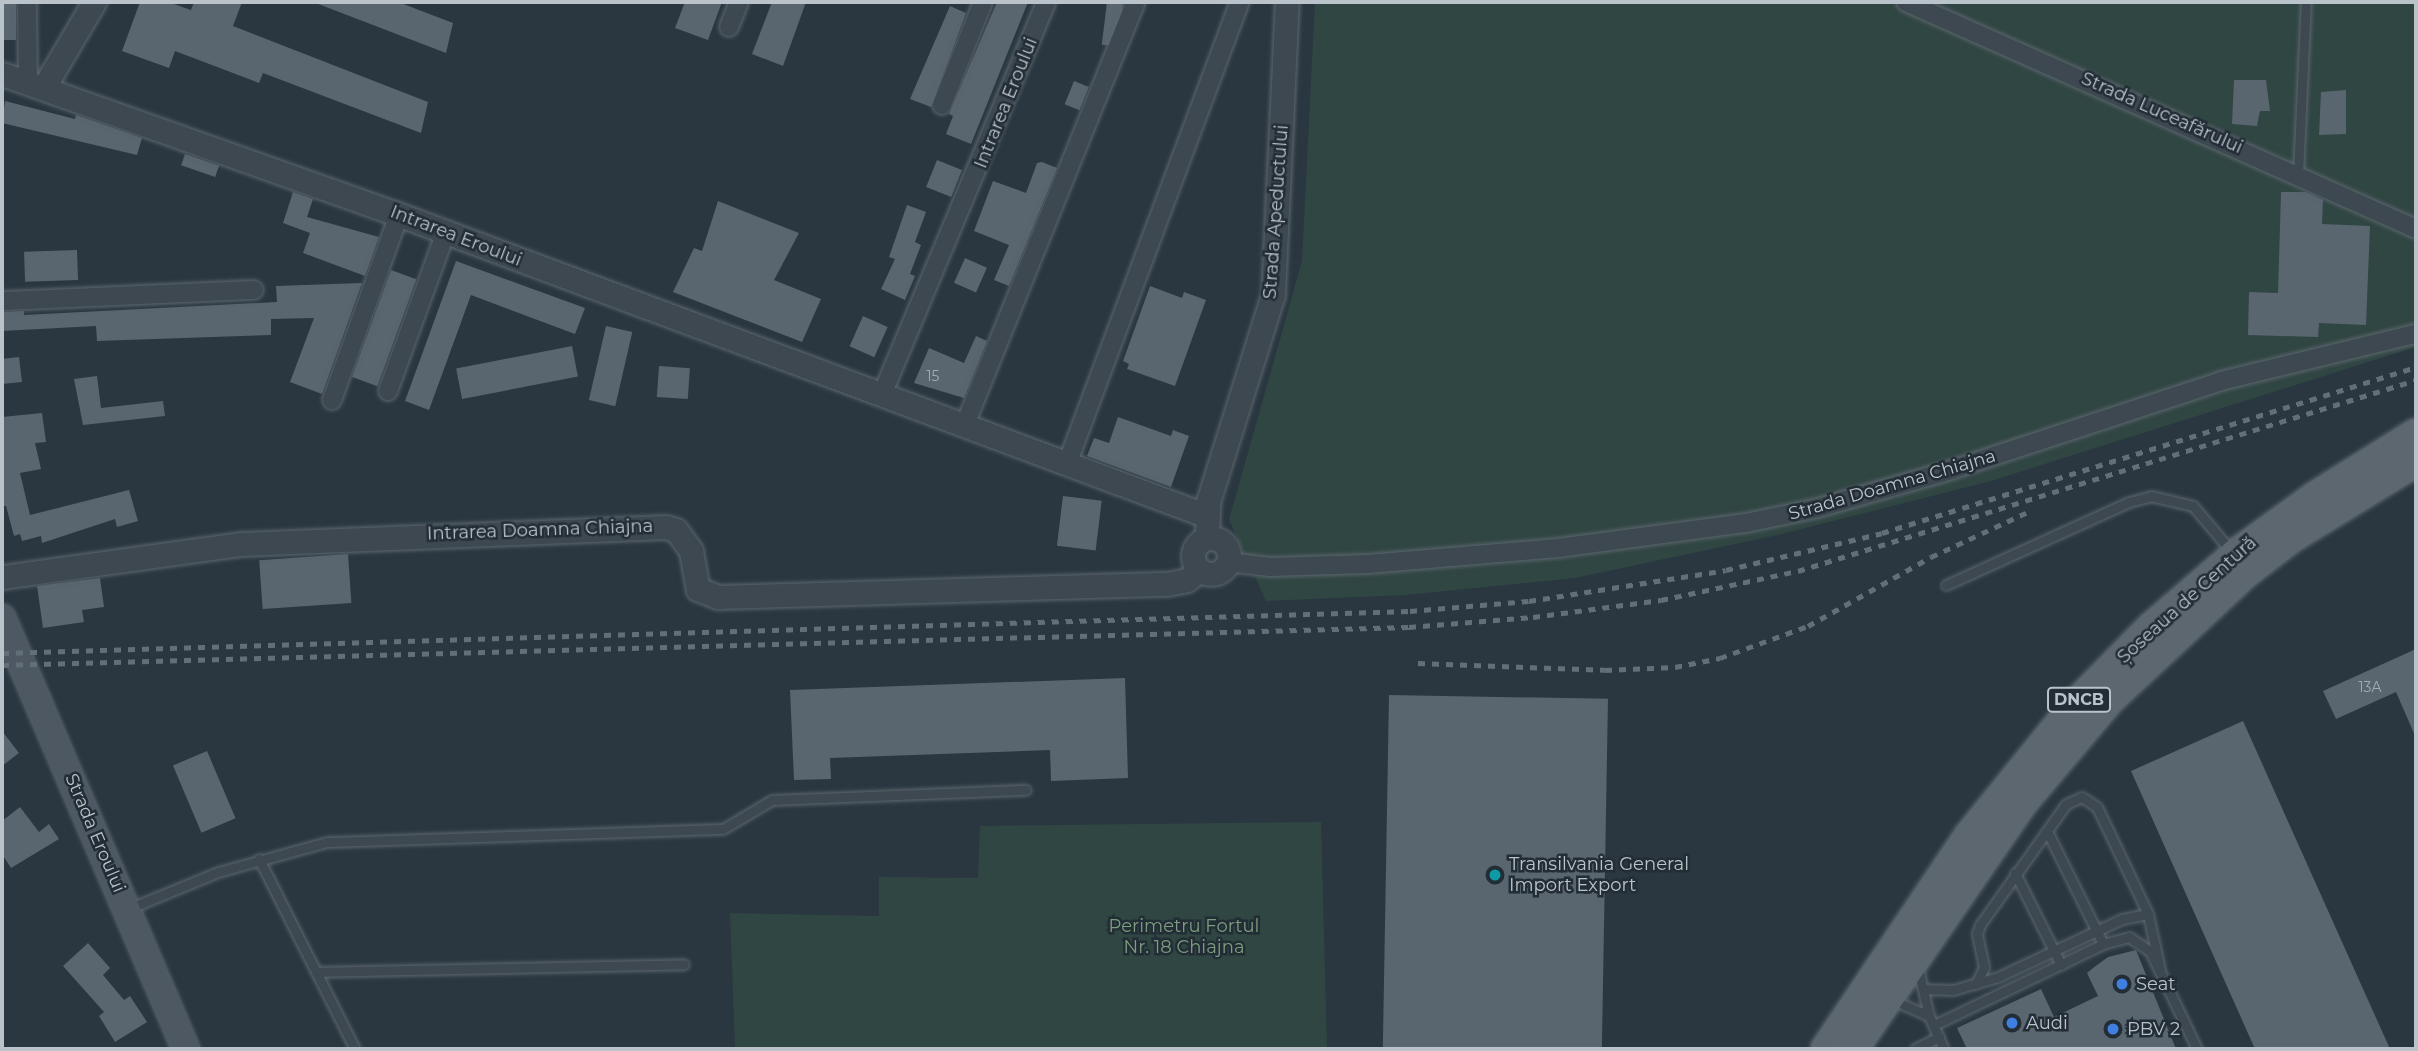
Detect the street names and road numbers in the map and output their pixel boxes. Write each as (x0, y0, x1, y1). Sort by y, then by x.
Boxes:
street label: Intrarea Eroului (970, 34, 1042, 172)
street label: Strada Luceafărului (2078, 68, 2246, 158)
street label: Strada Apeductului (1259, 124, 1293, 300)
street label: Intrarea Eroului (387, 201, 525, 271)
street label: Strada Doamna Chiajna (1786, 445, 1998, 525)
street label: Intrarea Doamna Chiajna (427, 515, 653, 545)
street label: Șoseaua de Centură (2113, 532, 2261, 668)
road number: DNCB (2046, 688, 2112, 712)
street label: Strada Eroului (60, 770, 130, 896)

